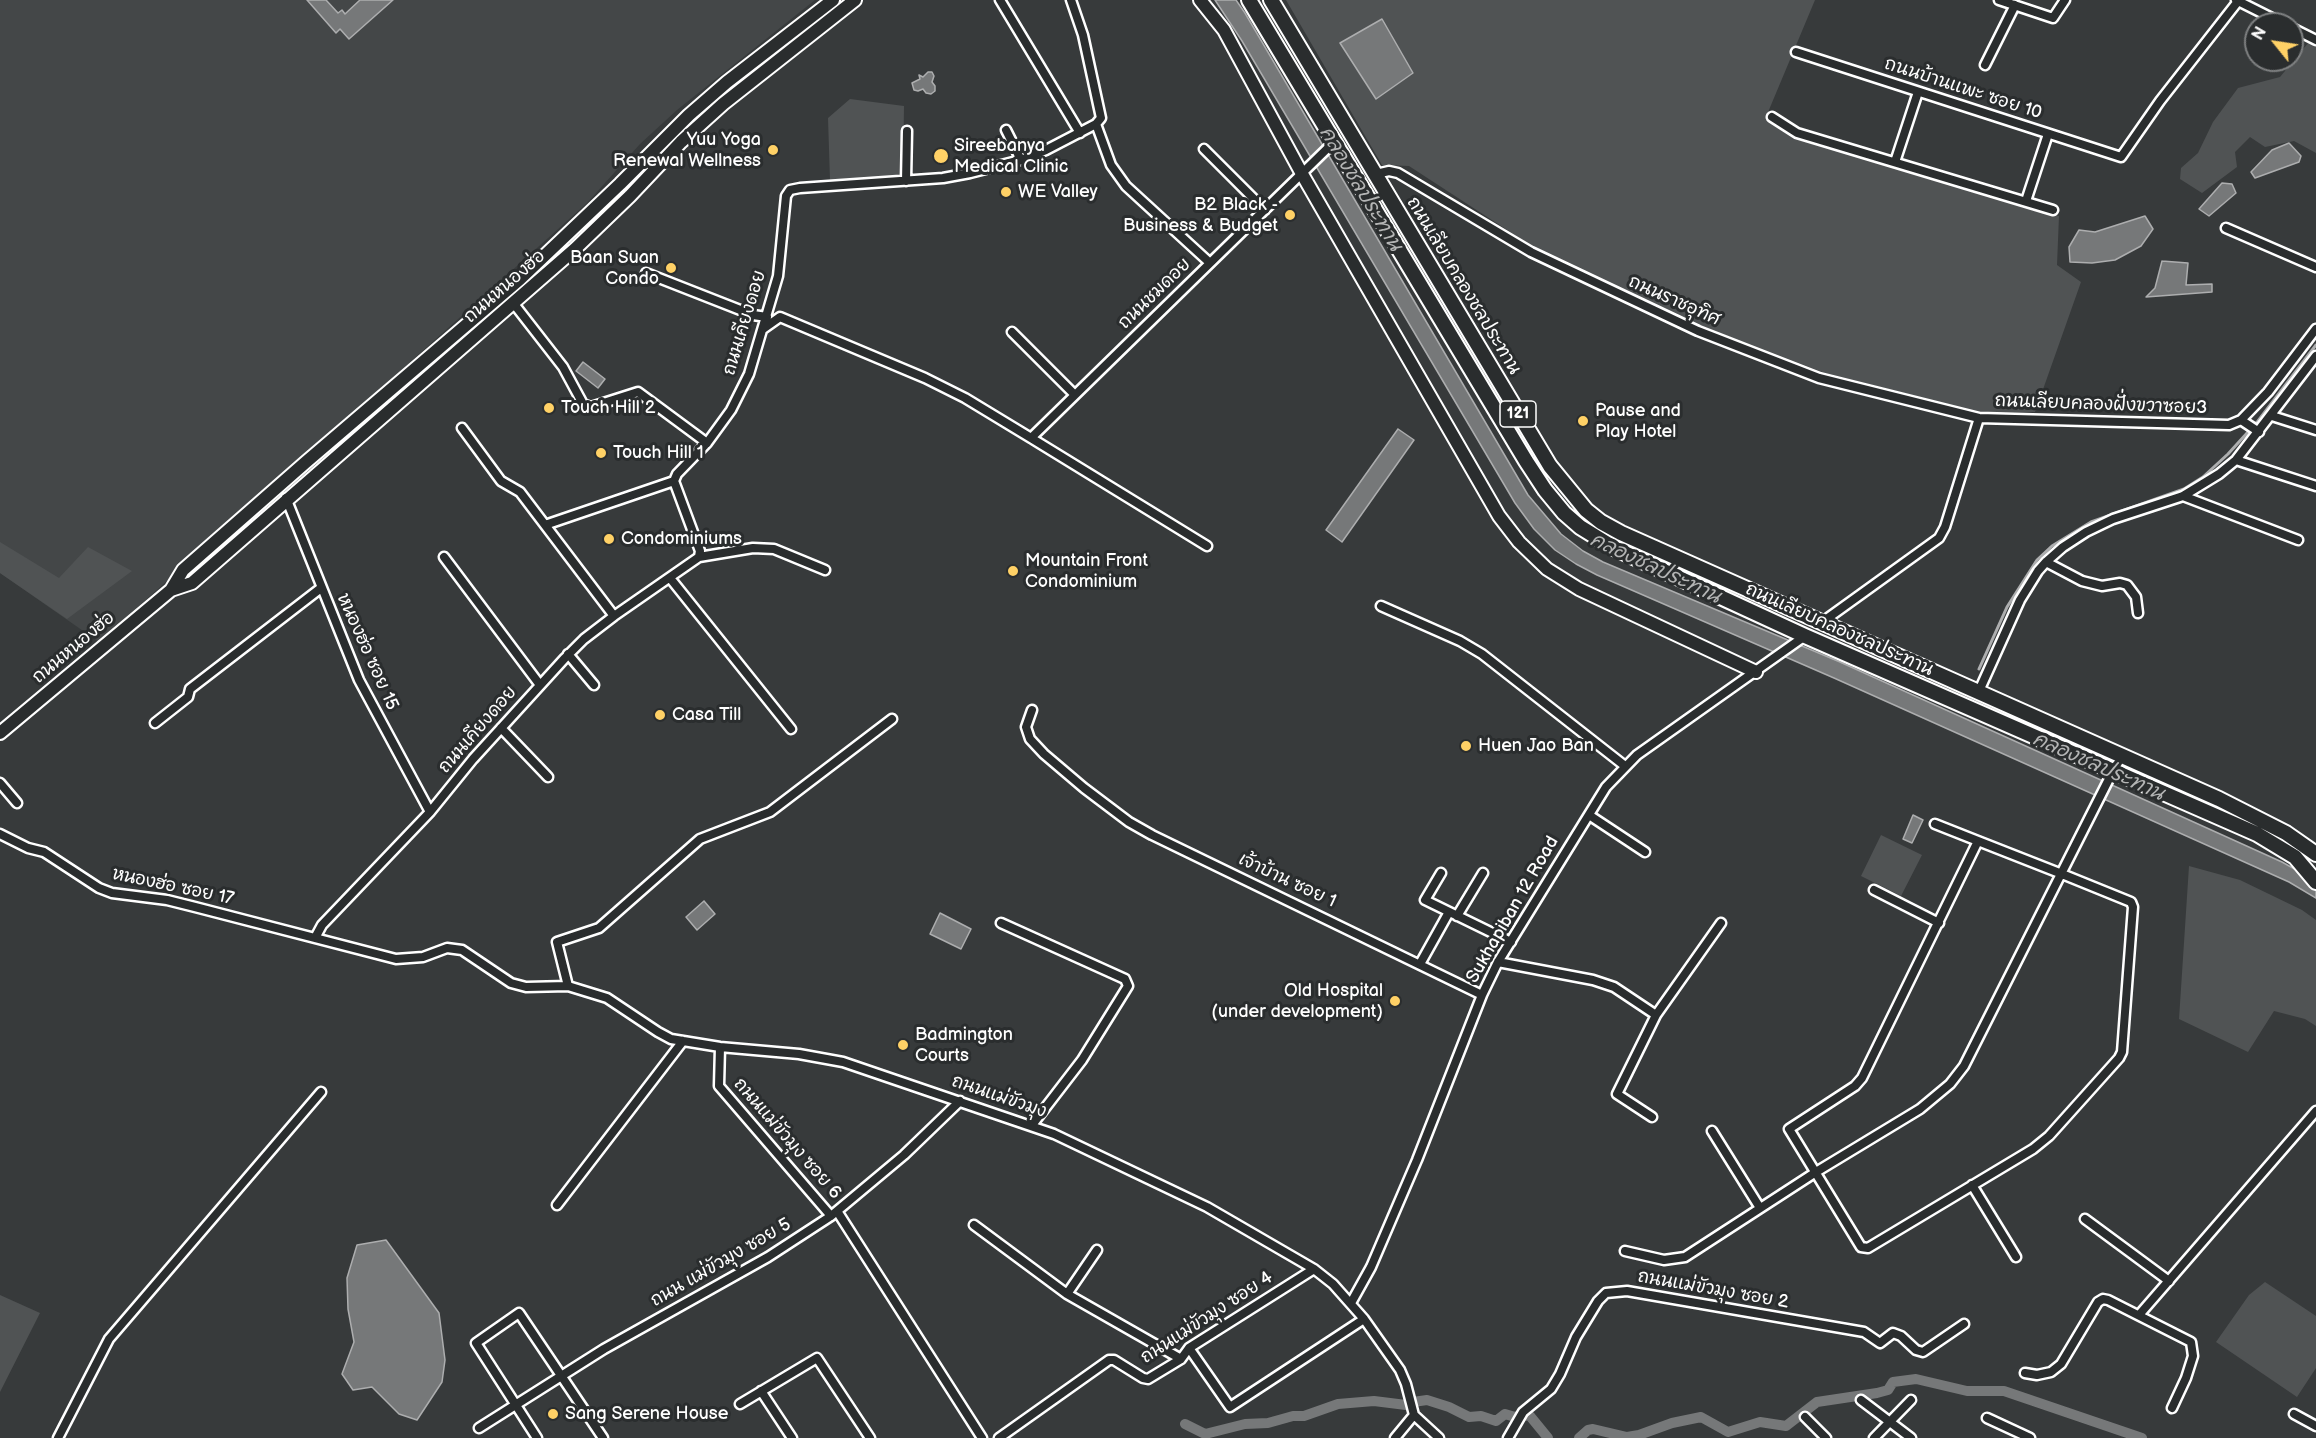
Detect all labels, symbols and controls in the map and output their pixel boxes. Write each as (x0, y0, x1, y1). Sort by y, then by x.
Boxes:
north arrow (2244, 12, 2304, 72)
text: N (2248, 24, 2271, 44)
street label: ถนนบ้านแพะ ซอย 10 (1882, 53, 2044, 125)
water label: คลองชลประทาน (1313, 122, 1407, 256)
place label: Yuu Yoga Renewal Wellness (613, 129, 761, 172)
place label: Sireebanya Medical Clinic (954, 135, 1068, 178)
marker: Yuu Yoga Renewal Wellness (766, 143, 780, 157)
marker: Sireebanya Medical Clinic (932, 147, 950, 165)
place label: WE Valley (1018, 181, 1098, 203)
marker: WE Valley (999, 185, 1013, 199)
street label: ถนนเลียบคลองชลประทาน (1401, 193, 1525, 379)
place label: B2 Black - Business & Budget (1123, 194, 1278, 236)
marker: B2 Black - Business & Budget (1283, 208, 1297, 222)
street label: ถนนหนองฮ่อ (460, 246, 550, 328)
place label: Baan Suan Condo (570, 247, 659, 290)
street label: ถนนชมดอย (1114, 254, 1196, 334)
marker: Baan Suan Condo (664, 261, 678, 275)
street label: ถนนเคียงดอย (719, 268, 771, 378)
street label: ถนนราชอุทิศ (1625, 271, 1723, 331)
street label: ถนนเลียบคลองฝั่งขวาซอย3 (1994, 390, 2208, 420)
place label: Touch Hill 2 (561, 397, 655, 419)
place label: Pause and Play Hotel (1595, 400, 1681, 442)
marker: Touch Hill 2 (542, 401, 556, 415)
road number: 121 (1500, 401, 1536, 427)
marker: Pause and Play Hotel (1576, 414, 1590, 428)
place label: Touch Hill 1 (613, 442, 704, 464)
marker: Touch Hill 1 (594, 446, 608, 460)
place label: Condominiums (621, 528, 742, 550)
water label: คลองชลประทาน (1586, 528, 1724, 610)
marker: Condominiums (602, 532, 616, 546)
place label: Mountain Front Condominium (1025, 550, 1148, 592)
marker: Mountain Front Condominium (1006, 564, 1020, 578)
street label: ถนนเลียบคลองชลประทาน (1742, 579, 1936, 681)
street label: หนองฮ่อ ซอย 15 (332, 590, 402, 714)
street label: ถนนหนองฮ่อ (28, 607, 120, 689)
street label: ถนนเคียงดอย (434, 682, 522, 778)
place label: Casa Till (672, 704, 741, 726)
marker: Casa Till (653, 708, 667, 722)
water label: คลองชลประทาน (2029, 727, 2167, 807)
place label: Huen Jao Ban (1478, 735, 1594, 757)
marker: Huen Jao Ban (1459, 739, 1473, 753)
street label: Sukhapiban 12 Road (1462, 833, 1564, 987)
street label: เจ้าบ้าน ซอย 1 (1235, 849, 1339, 913)
street label: หนองฮ่อ ซอย 17 (110, 864, 236, 910)
place label: Old Hospital (under development) (1212, 980, 1383, 1022)
marker: Old Hospital (under development) (1388, 994, 1402, 1008)
place label: Badmington Courts (915, 1024, 1013, 1066)
marker: Badmington Courts (896, 1038, 910, 1052)
street label: ถนนแม่ขัวมุง (949, 1071, 1049, 1123)
street label: ถนนแม่ขัวมุง ซอย 6 (729, 1074, 845, 1204)
street label: ถนน แม่ขัวมุง ซอย 5 (647, 1214, 795, 1312)
street label: ถนนแม่ขัวมุง ซอย 2 (1636, 1266, 1790, 1314)
street label: ถนนแม่ขัวมุง ซอย 4 (1137, 1267, 1277, 1369)
place label: Sang Serene House (565, 1403, 728, 1425)
marker: Sang Serene House (546, 1407, 560, 1421)

